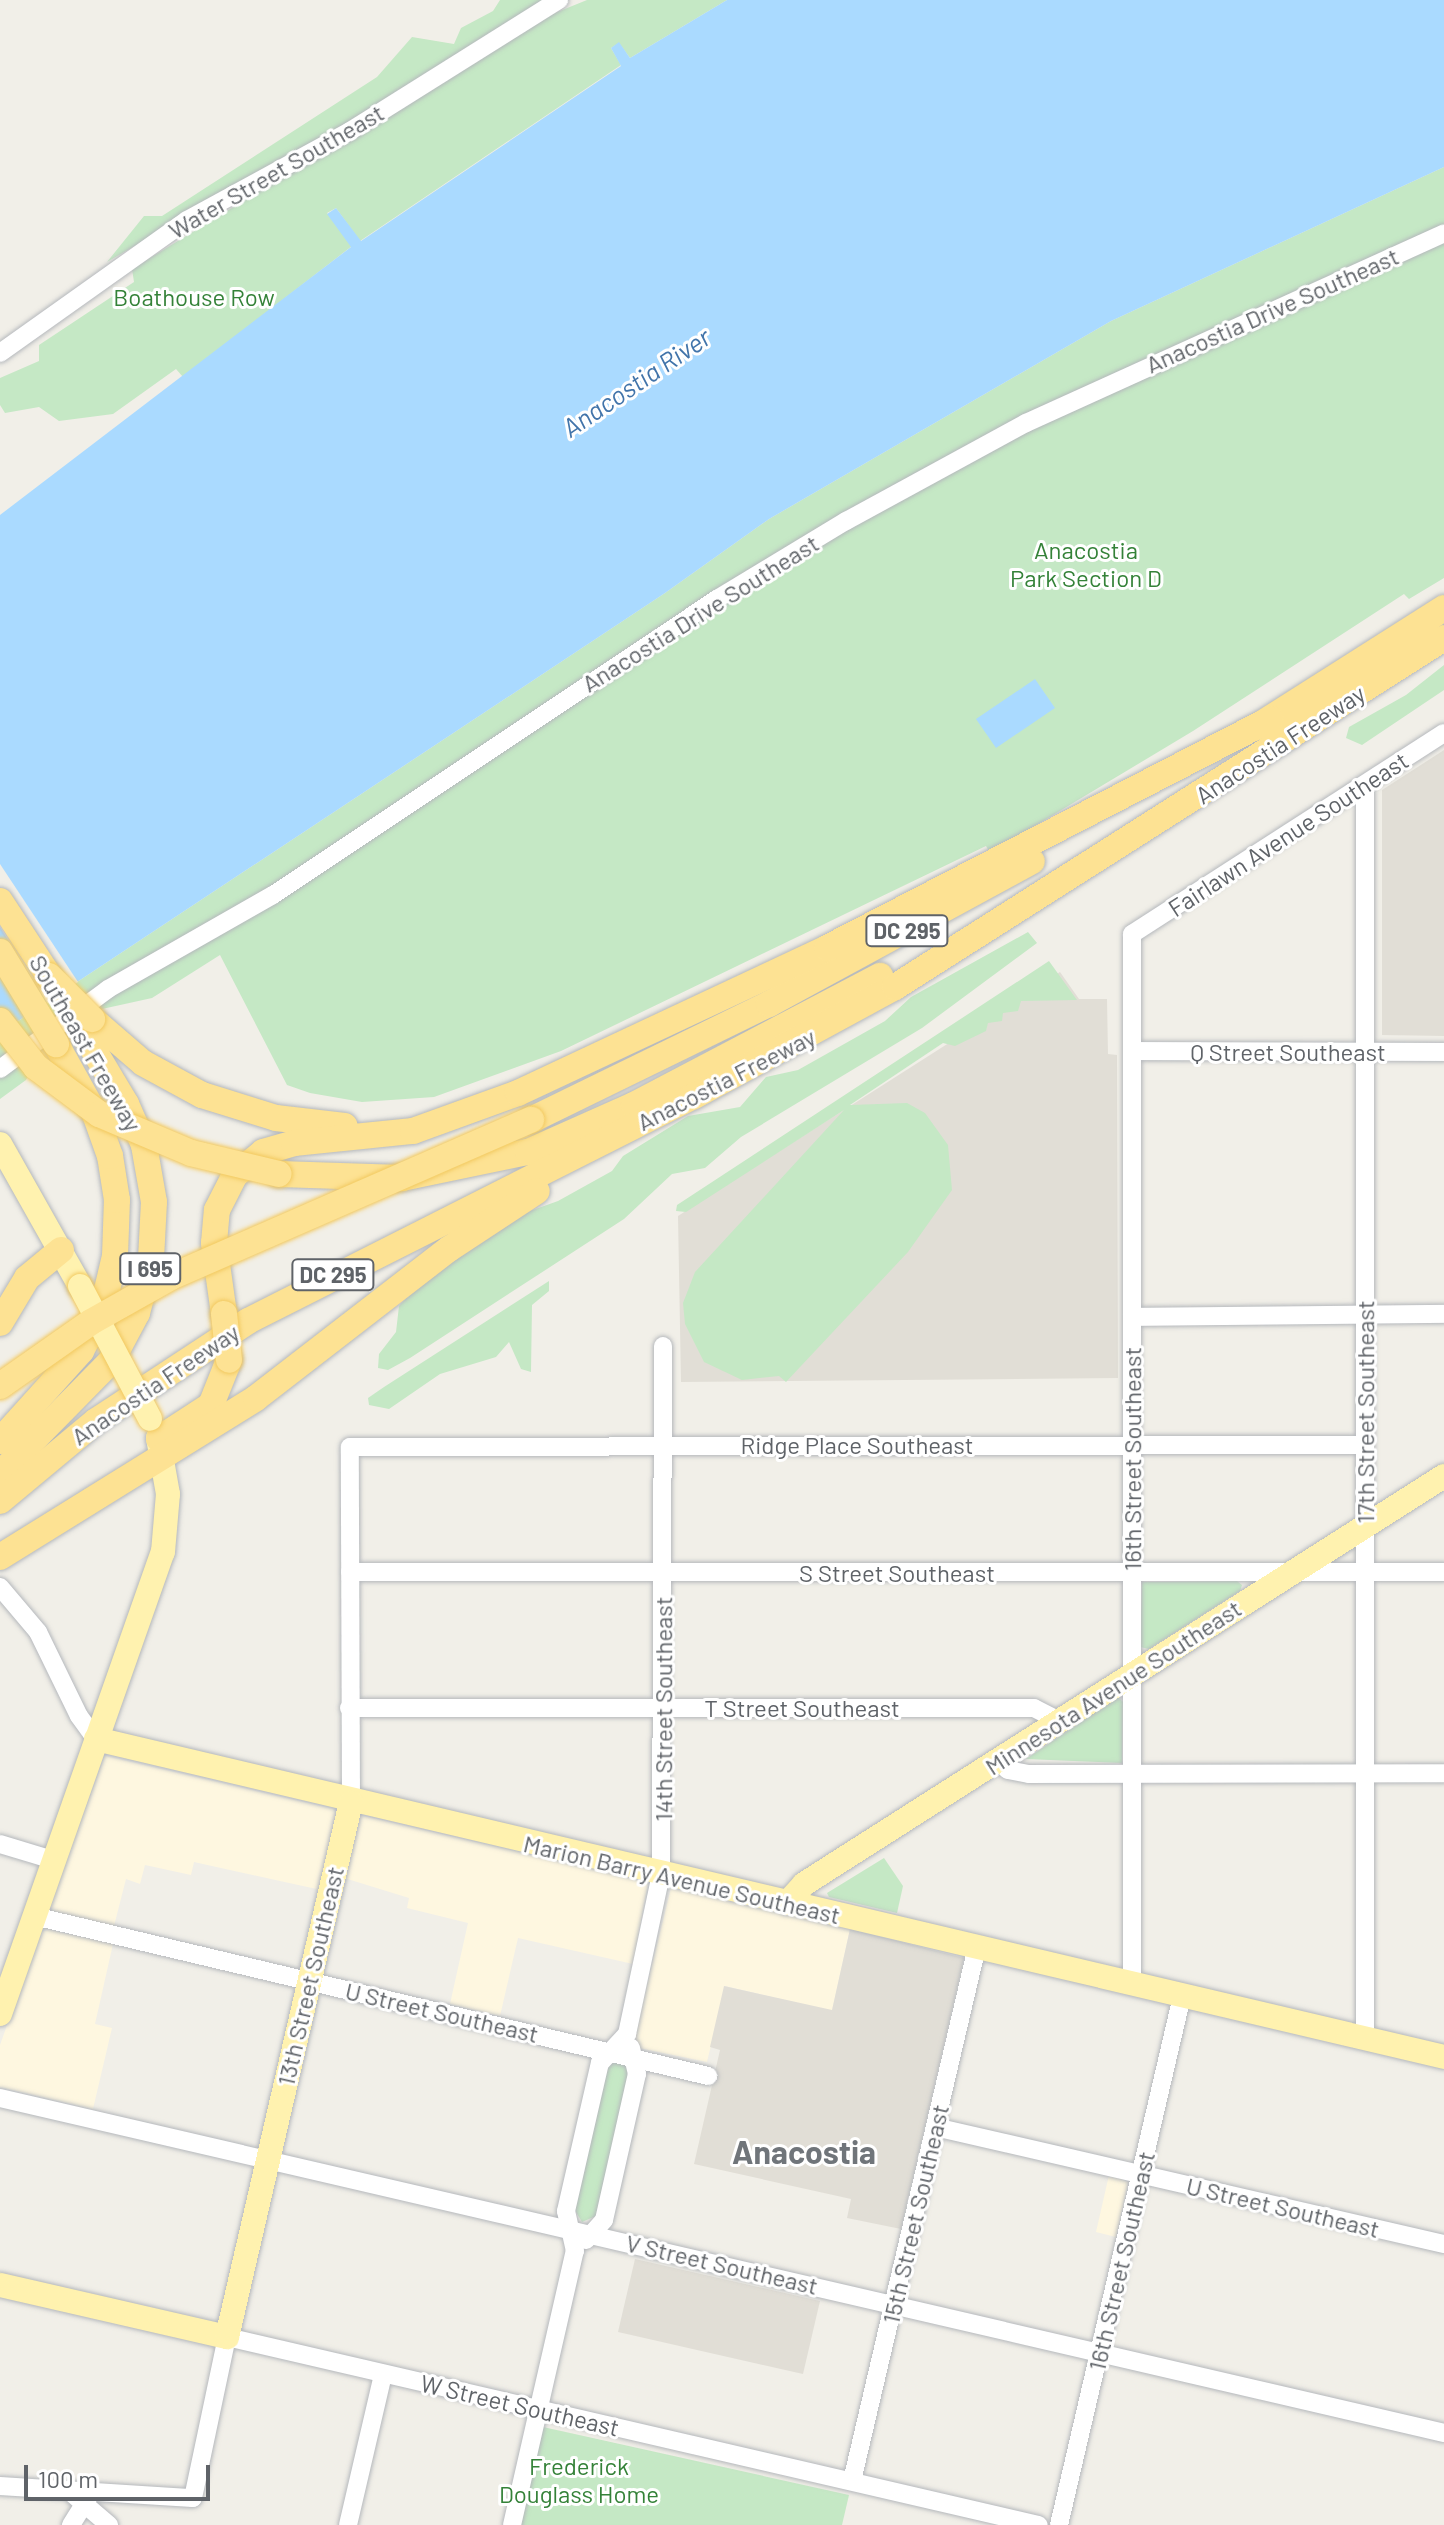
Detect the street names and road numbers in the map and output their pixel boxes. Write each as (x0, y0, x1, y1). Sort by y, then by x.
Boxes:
street label: Water Street Southeast (163, 98, 389, 244)
street label: Anacostia Drive Southeast (1141, 241, 1403, 379)
street label: Anacostia Drive Southeast (576, 528, 824, 698)
street label: Anacostia Freeway (1190, 679, 1370, 809)
street label: Fairlawn Avenue Southeast (1163, 746, 1413, 922)
road number: DC 295 (865, 913, 949, 949)
street label: Southeast Freeway (24, 950, 148, 1136)
street label: Anacostia Freeway (632, 1022, 820, 1136)
street label: Q Street Southeast (1190, 1038, 1386, 1066)
road number: I 695 (118, 1251, 182, 1287)
road number: DC 295 (291, 1257, 375, 1293)
street label: 17th Street Southeast (1351, 1300, 1379, 1524)
street label: Anacostia Freeway (66, 1317, 244, 1451)
street label: 16th Street Southeast (1118, 1347, 1146, 1571)
street label: Ridge Place Southeast (741, 1431, 973, 1459)
street label: S Street Southeast (799, 1559, 995, 1587)
street label: Minnesota Avenue Southeast (980, 1593, 1246, 1781)
street label: 14th Street Southeast (649, 1596, 677, 1822)
street label: T Street Southeast (704, 1694, 900, 1722)
street label: Marion Barry Avenue Southeast (521, 1829, 843, 1929)
street label: 13th Street Southeast (271, 1864, 349, 2088)
street label: U Street Southeast (343, 1976, 541, 2048)
street label: 15th Street Southeast (876, 2102, 954, 2326)
street label: 16th Street Southeast (1082, 2149, 1160, 2373)
street label: U Street Southeast (1184, 2171, 1382, 2243)
street label: V Street Southeast (623, 2228, 821, 2300)
street label: W Street Southeast (418, 2368, 622, 2442)

